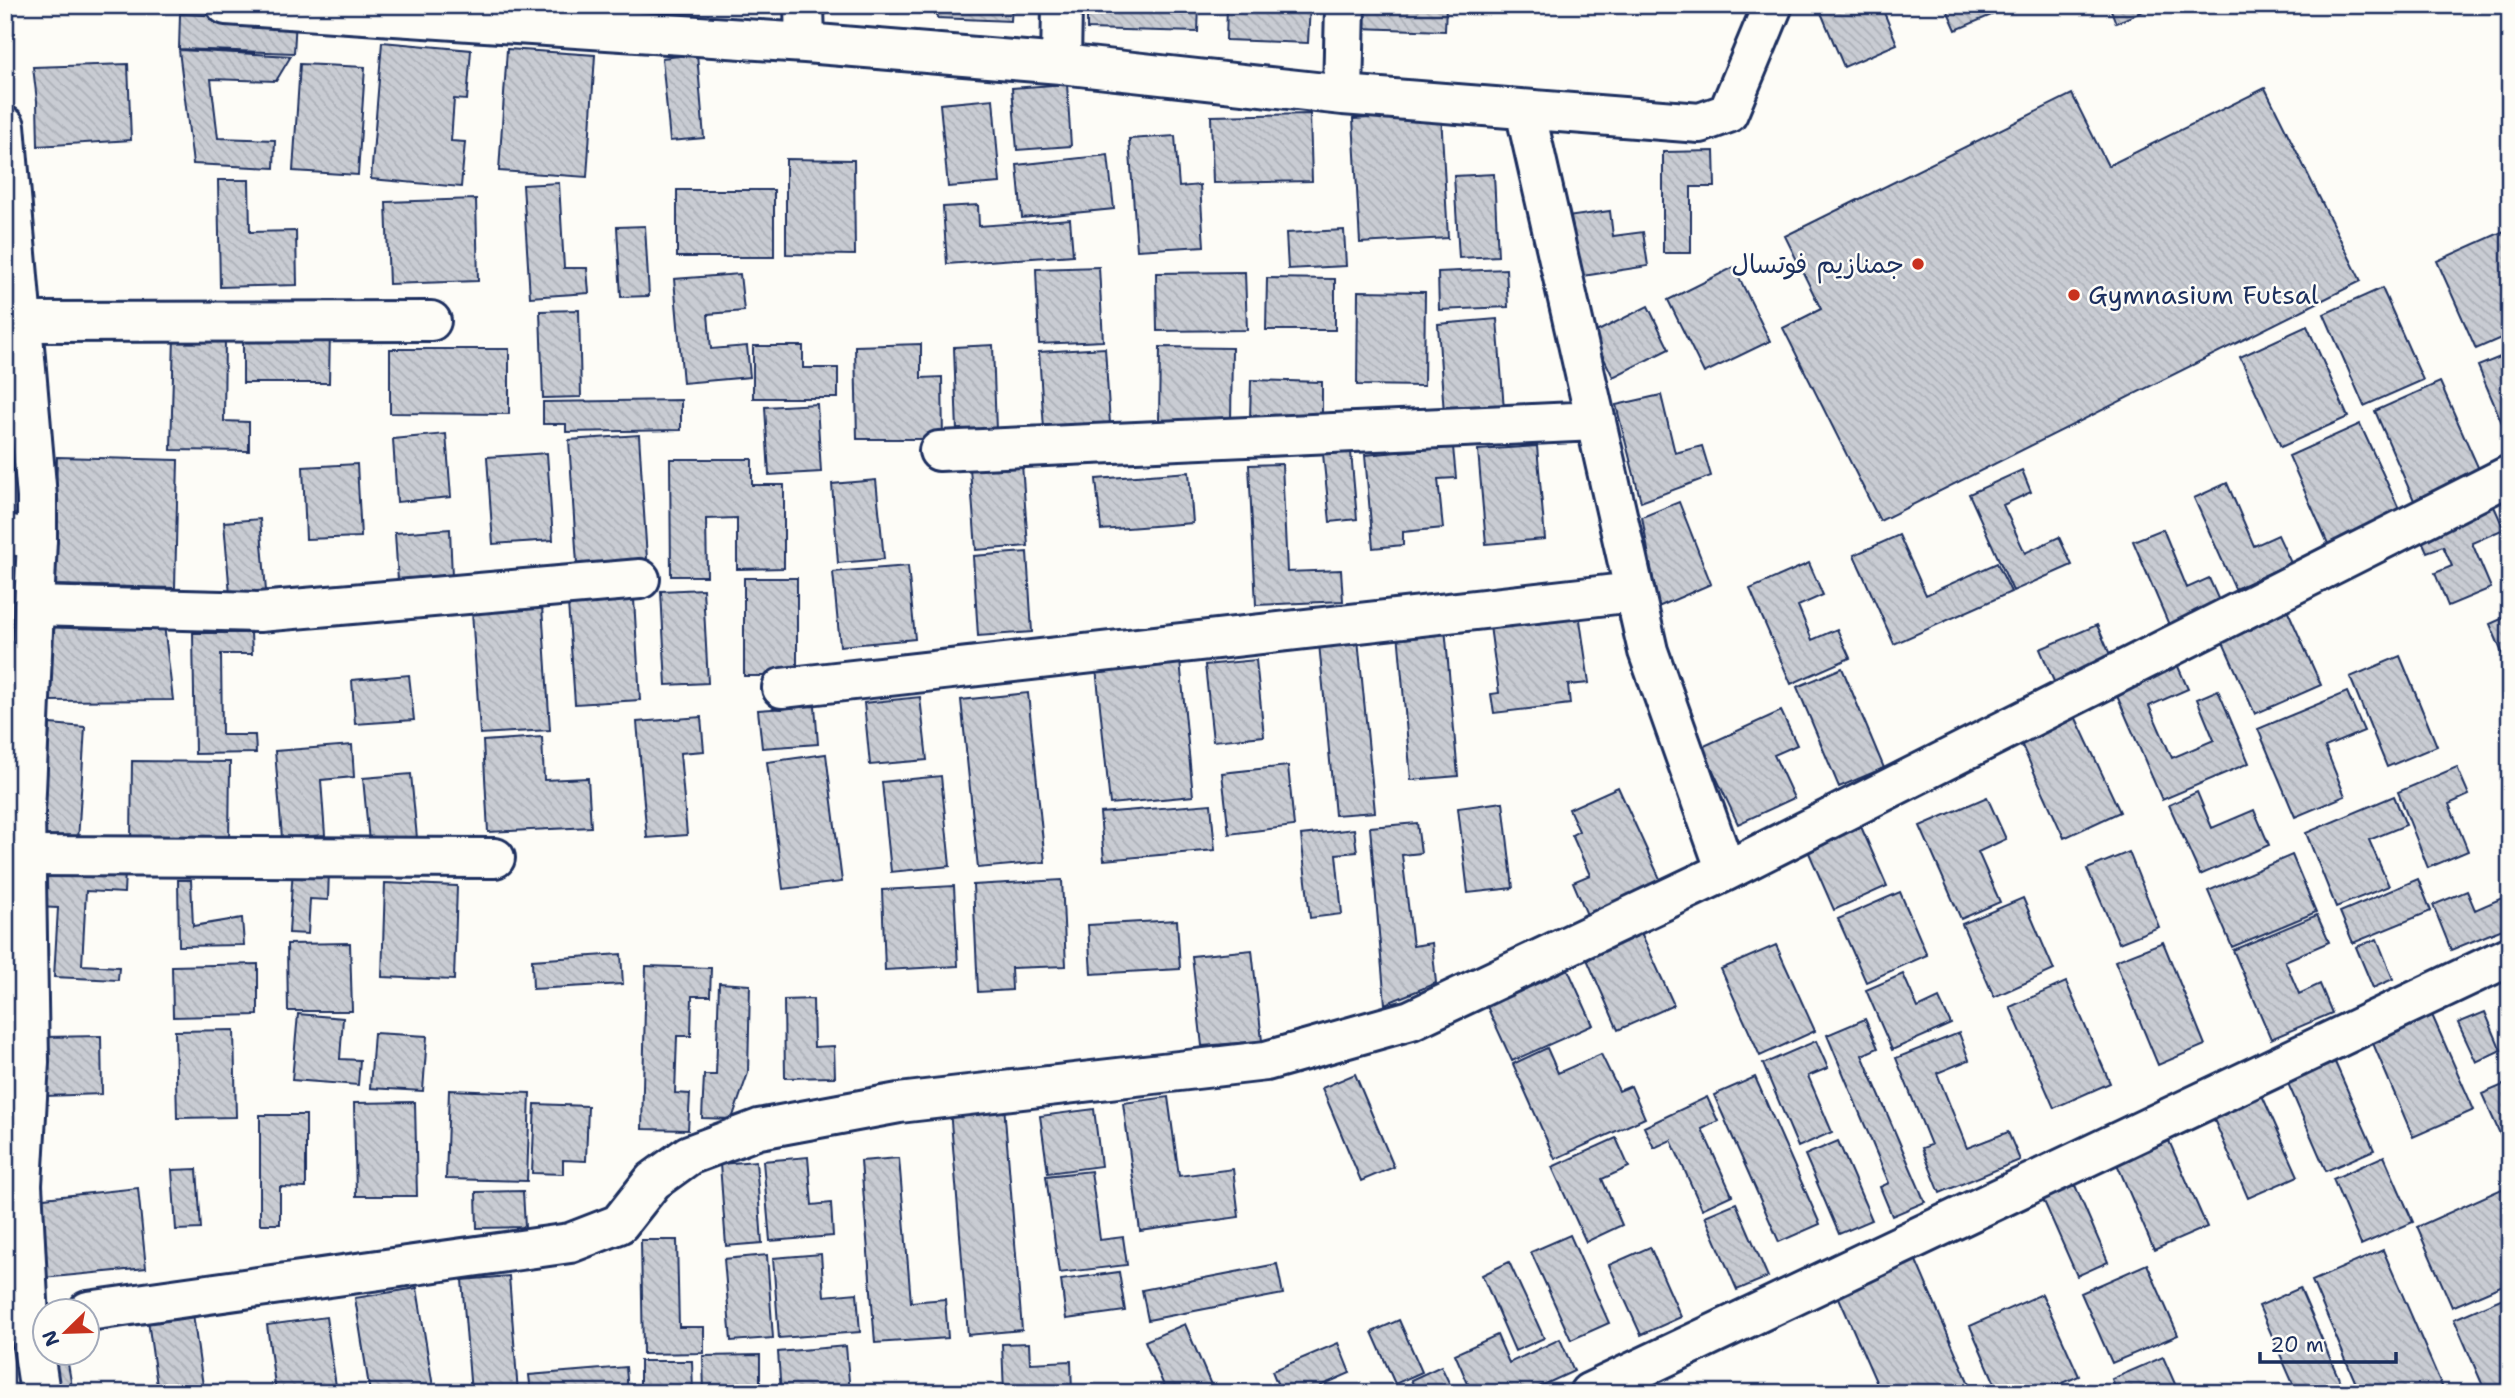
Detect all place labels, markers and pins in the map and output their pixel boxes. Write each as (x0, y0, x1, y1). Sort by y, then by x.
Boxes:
place label: جمنازیم فوتسال (1732, 246, 1904, 284)
marker: جمنازیم فوتسال (1910, 256, 1926, 272)
place label: Gymnasium Futsal (2088, 277, 2319, 312)
marker: Gymnasium Futsal (2066, 287, 2082, 303)

